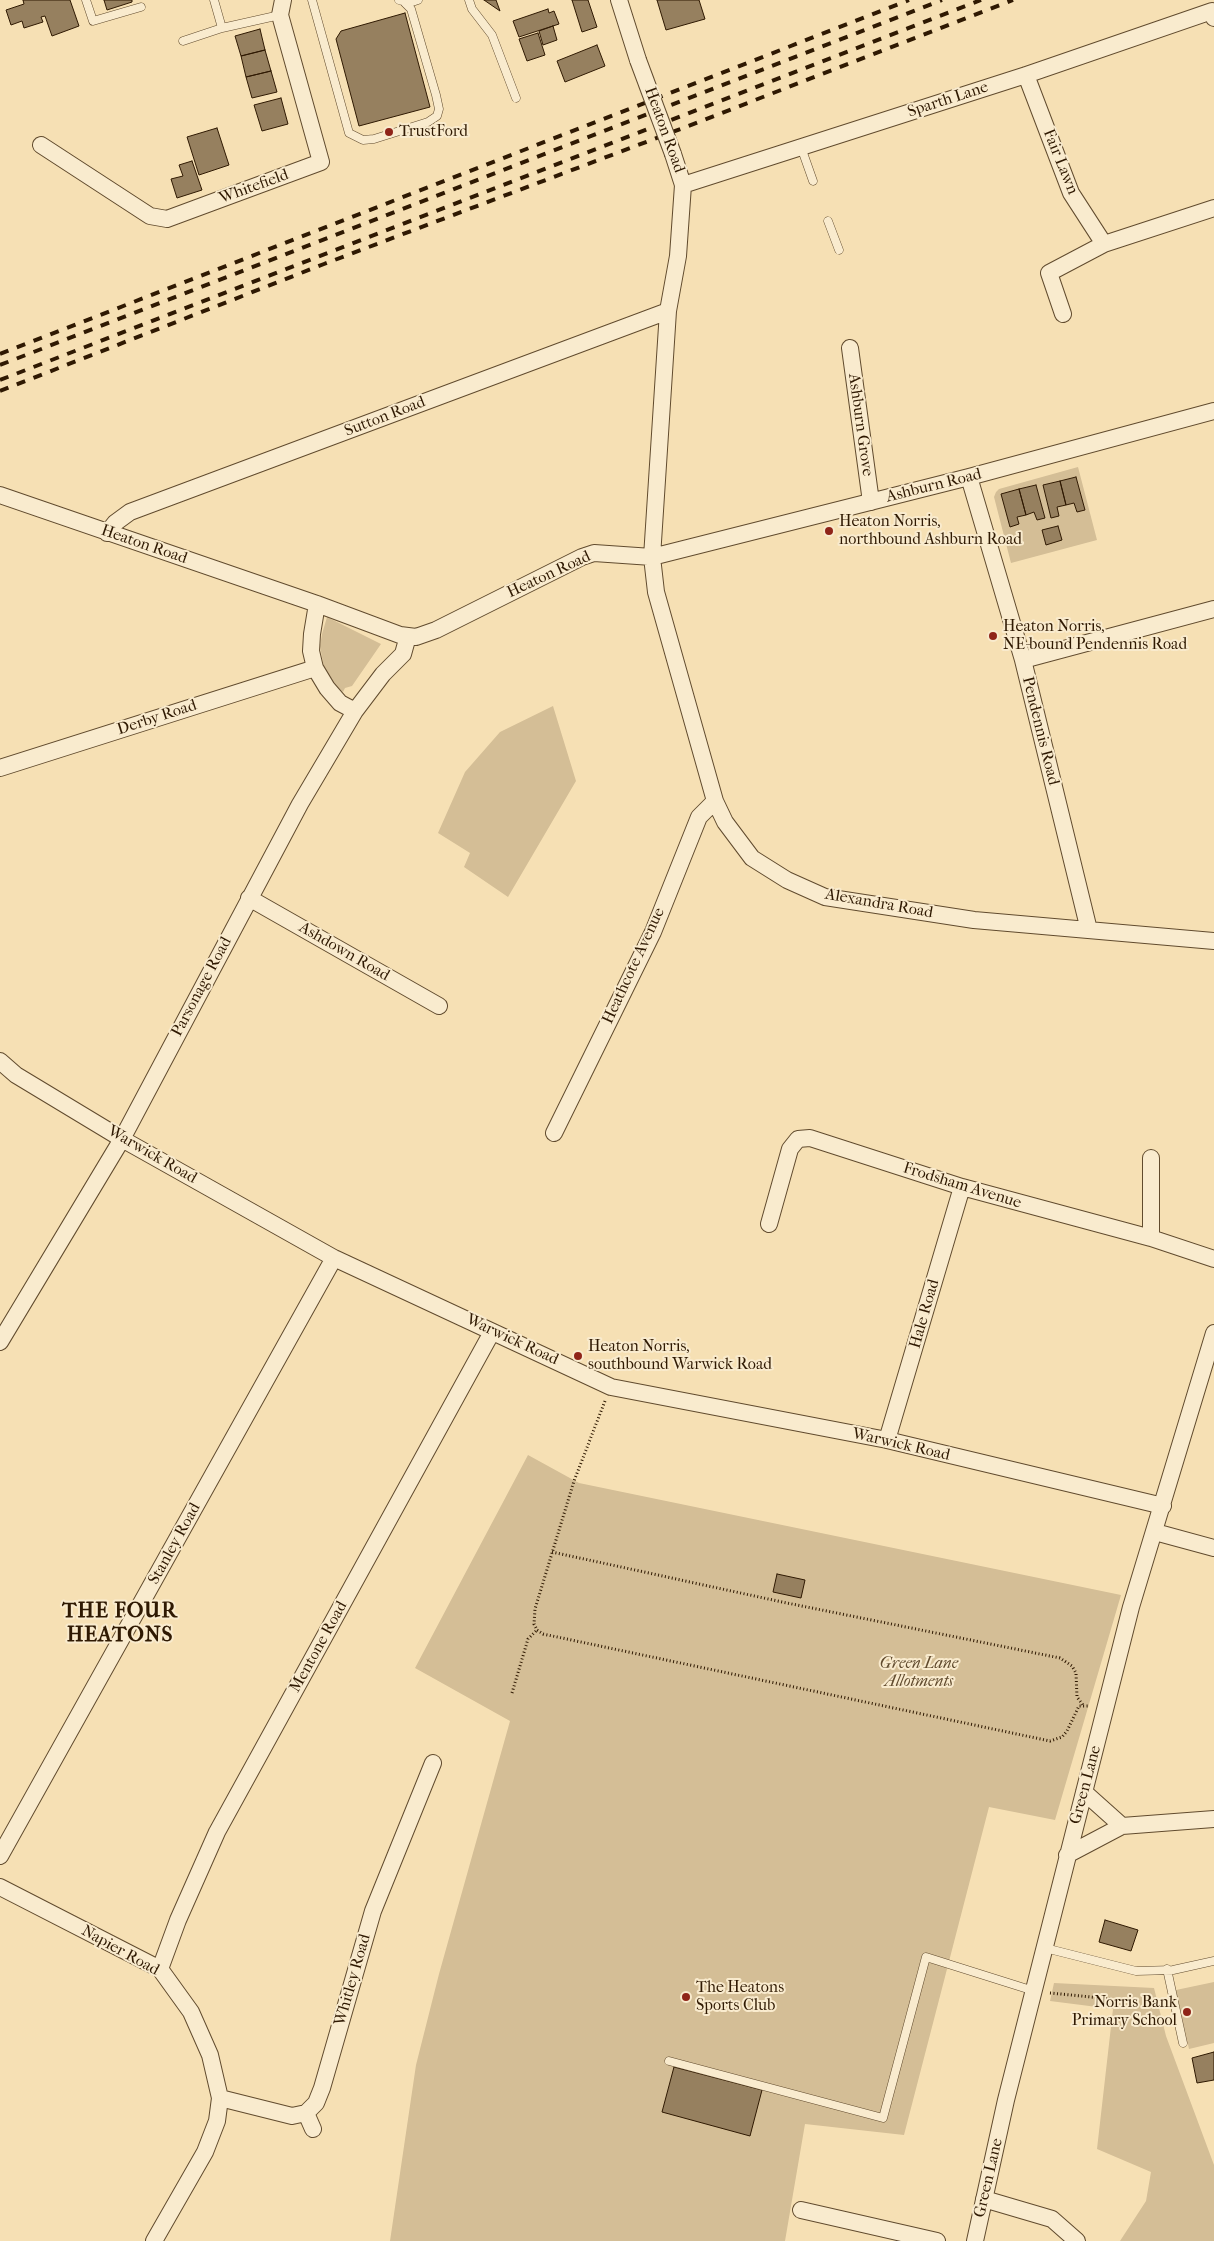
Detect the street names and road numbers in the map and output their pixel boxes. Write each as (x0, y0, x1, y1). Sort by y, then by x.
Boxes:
street label: Sparth Lane (905, 78, 991, 122)
street label: Heaton Road (640, 85, 688, 175)
street label: Fair Lawn (1038, 126, 1082, 198)
street label: Whitefield (217, 166, 291, 208)
street label: Ashburn Grove (843, 372, 877, 478)
street label: Sutton Road (342, 393, 428, 441)
street label: Ashburn Road (884, 465, 984, 507)
street label: Heaton Road (98, 521, 190, 569)
street label: Heaton Road (504, 547, 594, 603)
street label: Pendennis Road (1017, 675, 1063, 787)
street label: Derby Road (115, 696, 199, 740)
street label: Alexandra Road (823, 885, 935, 923)
street label: Heathcote Avenue (599, 905, 669, 1027)
street label: Ashdown Road (295, 918, 393, 986)
street label: Parsonage Road (168, 934, 236, 1040)
street label: Warwick Road (104, 1122, 200, 1188)
street label: Frodsham Avenue (901, 1159, 1023, 1213)
street label: Hale Road (906, 1277, 944, 1351)
street label: Warwick Road (463, 1310, 561, 1370)
street label: Warwick Road (850, 1424, 952, 1466)
street label: Stanley Road (145, 1500, 205, 1588)
street label: Mentone Road (286, 1598, 352, 1696)
street label: Green Lane (1066, 1743, 1106, 1827)
street label: Napier Road (78, 1922, 162, 1980)
street label: Whitley Road (331, 1932, 375, 2028)
street label: Green Lane (971, 2136, 1007, 2220)

